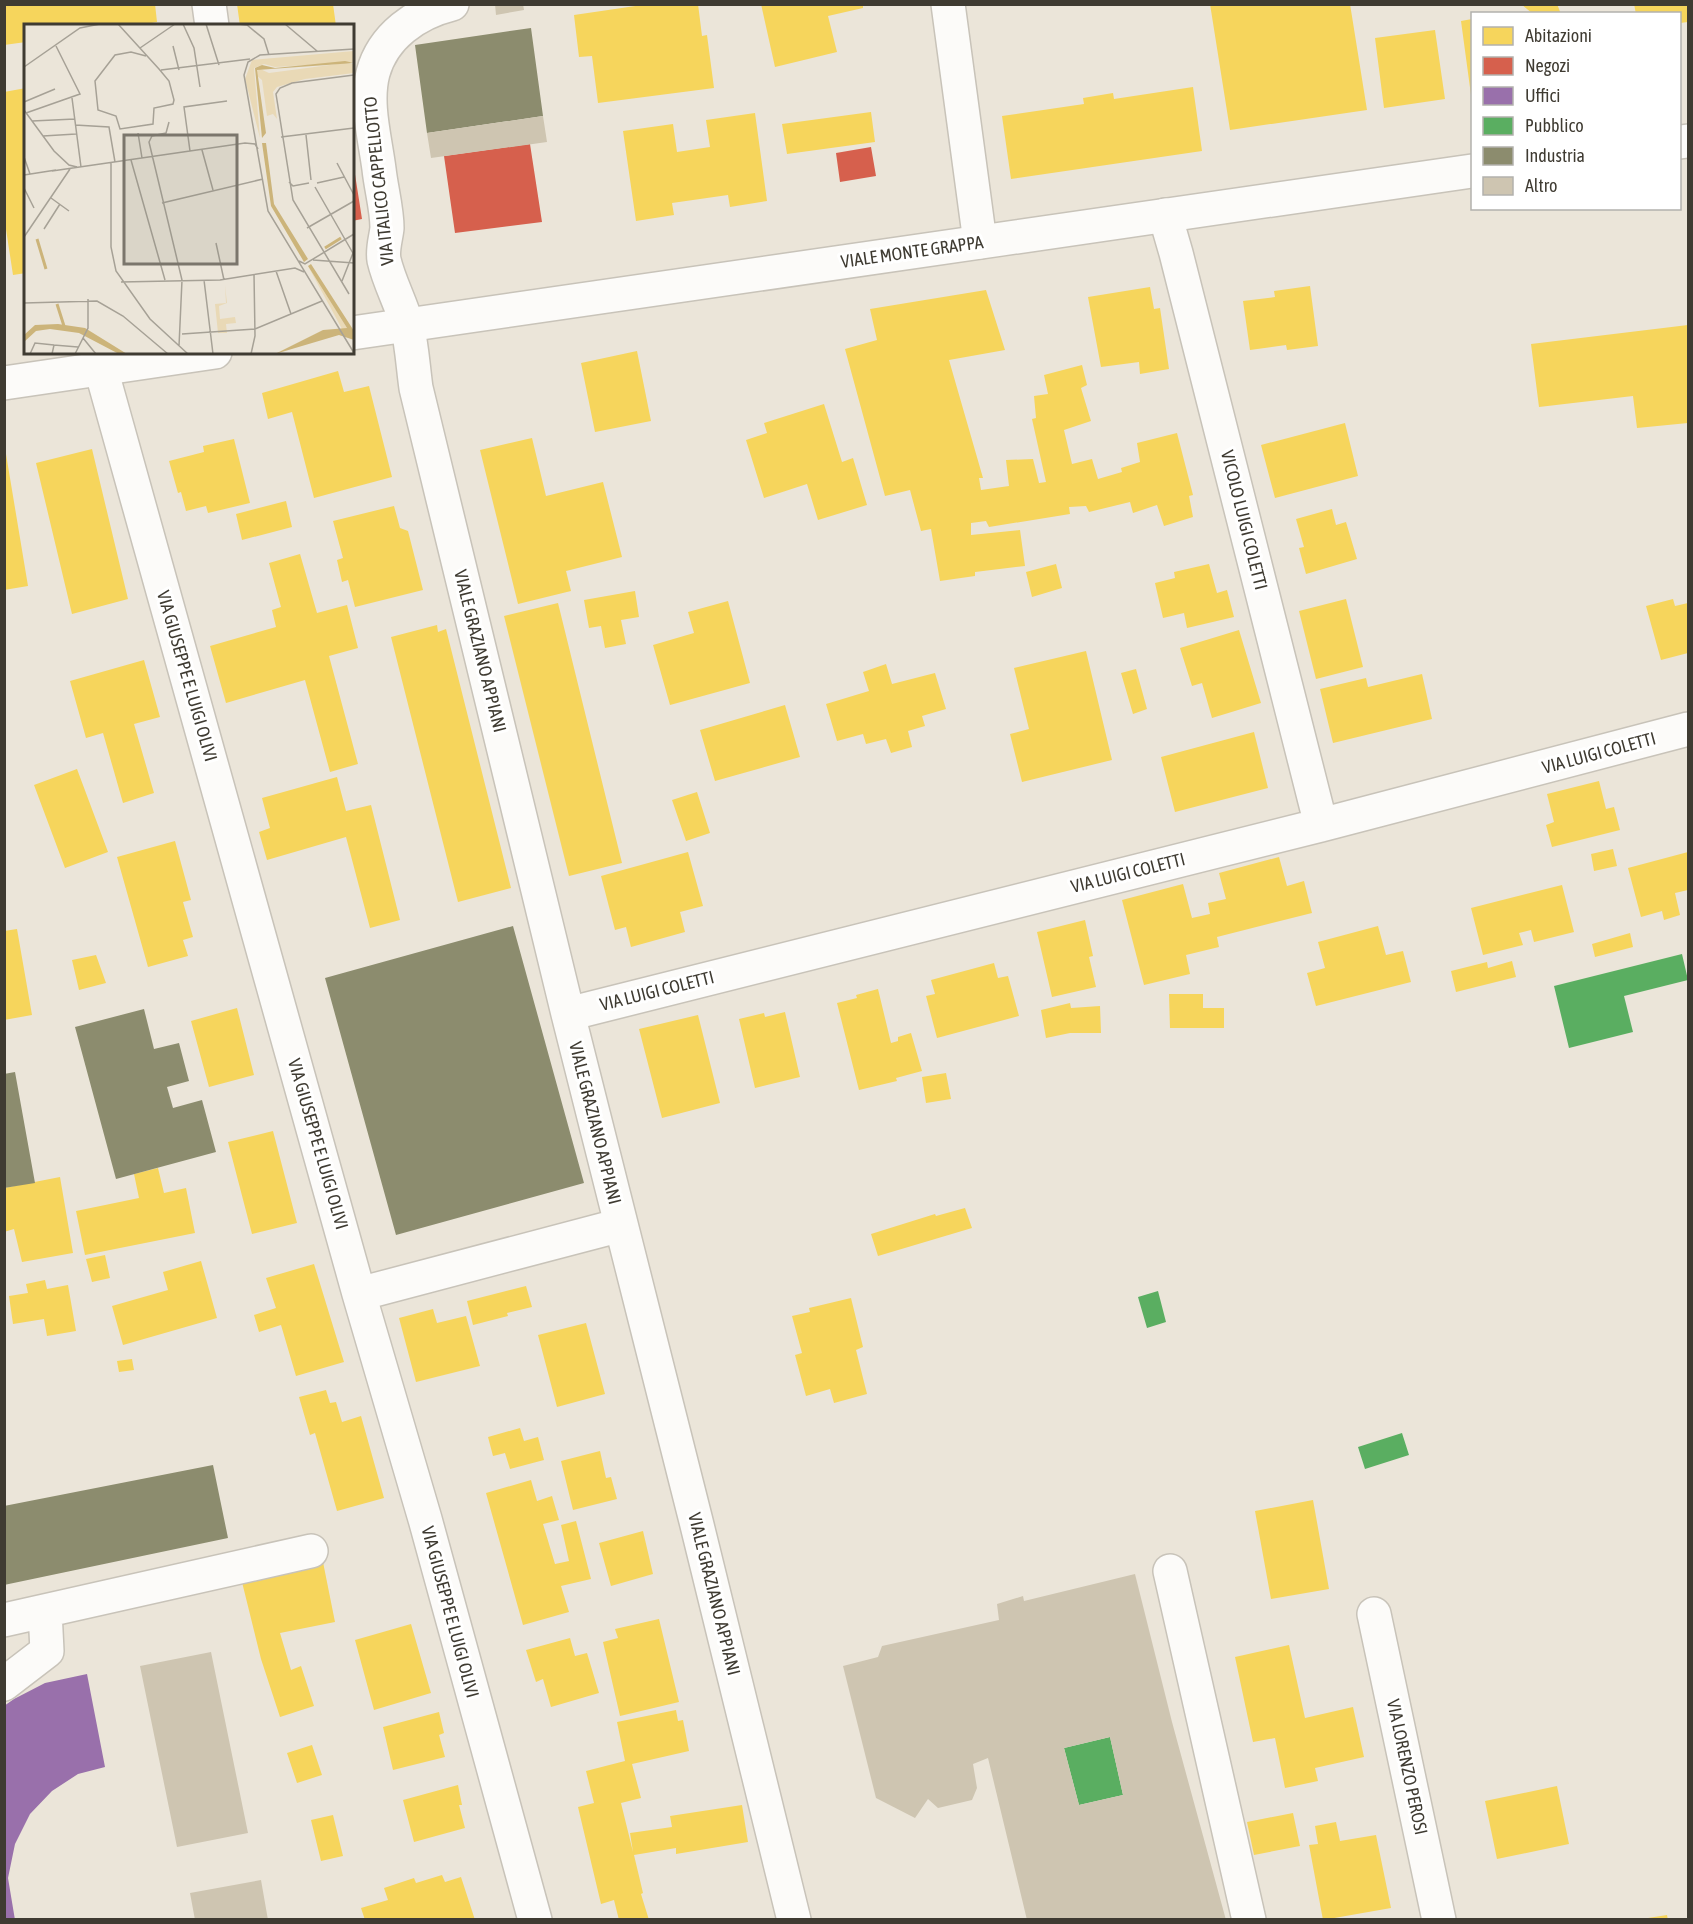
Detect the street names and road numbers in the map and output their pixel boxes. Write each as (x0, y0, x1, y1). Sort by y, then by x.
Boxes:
street label: VIA ITALICO CAPPELLOTTO (359, 96, 398, 266)
street label: VIALE MONTE GRAPPA (839, 231, 985, 272)
street label: VICOLO LUIGI COLETTI (1217, 448, 1272, 592)
street label: VIALE GRAZIANO APPIANI (450, 567, 511, 734)
street label: VIA GIUSEPPE E LUIGI OLIVI (153, 588, 222, 764)
street label: VIA LUIGI COLETTI (1540, 727, 1658, 778)
street label: VIA LUIGI COLETTI (1069, 848, 1187, 897)
street label: VIA LUIGI COLETTI (598, 966, 716, 1015)
street label: VIALE GRAZIANO APPIANI (565, 1039, 626, 1206)
street label: VIA GIUSEPPE E LUIGI OLIVI (284, 1056, 353, 1232)
street label: VIALE GRAZIANO APPIANI (684, 1510, 745, 1677)
street label: VIA GIUSEPPE E LUIGI OLIVI (417, 1524, 484, 1700)
street label: VIA LORENZO PEROSI (1383, 1697, 1432, 1837)

